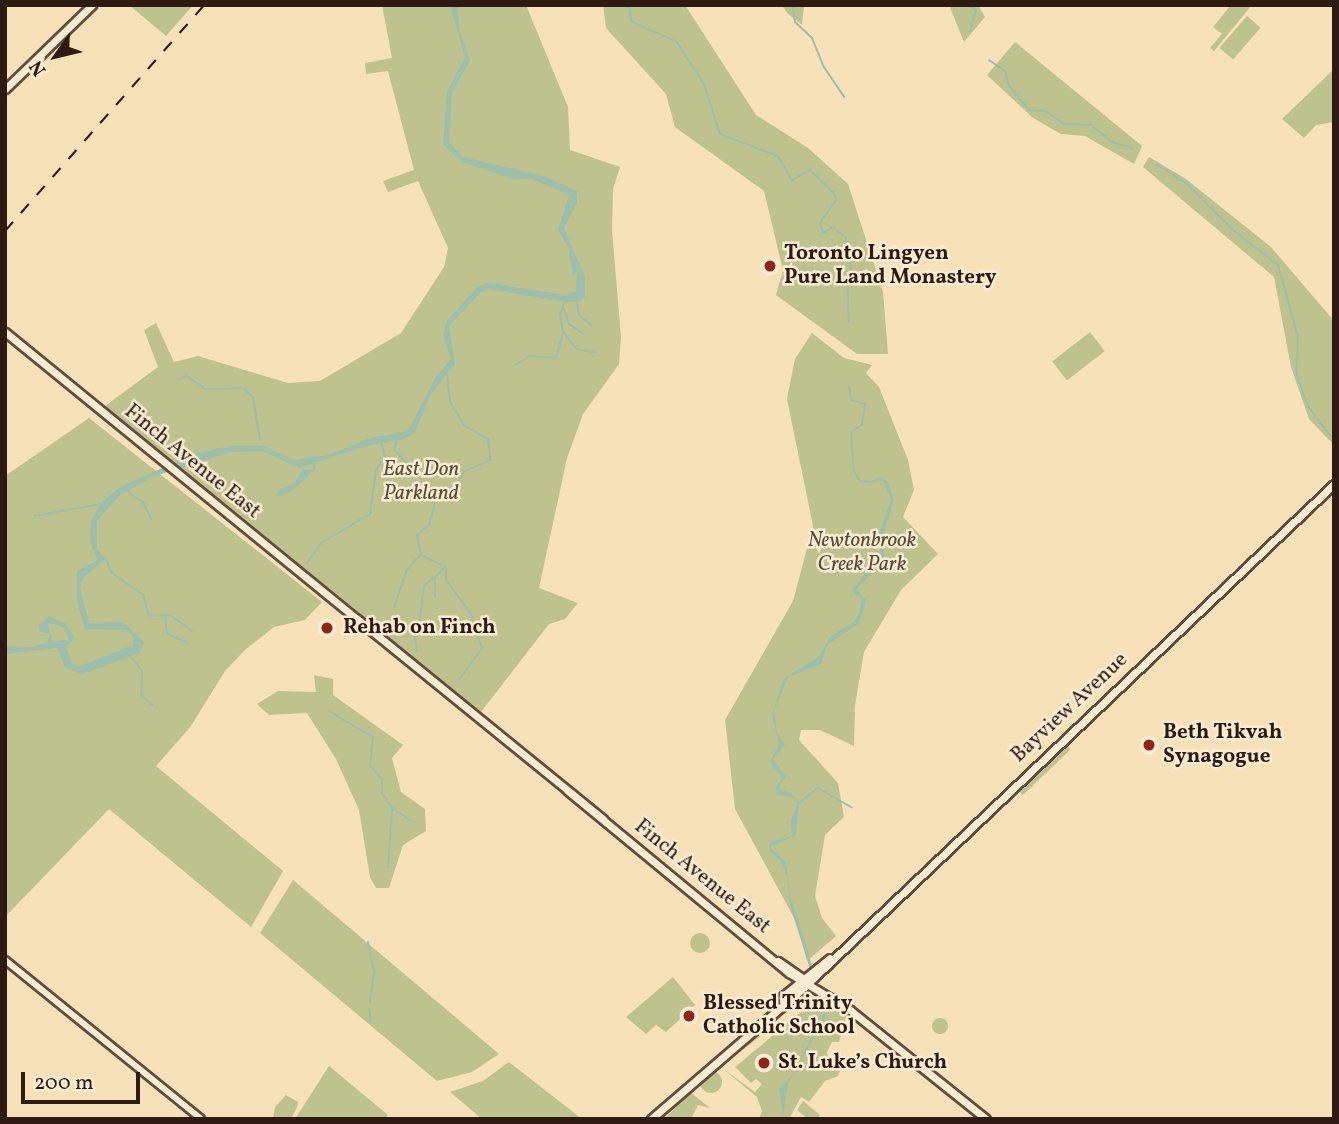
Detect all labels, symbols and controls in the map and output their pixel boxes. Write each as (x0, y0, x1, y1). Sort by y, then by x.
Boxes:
north arrow (21, 21, 91, 91)
text: N (24, 55, 53, 81)
place label: Toronto Lingyen Pure Land Monastery (784, 241, 997, 291)
marker: Toronto Lingyen Pure Land Monastery (762, 258, 778, 274)
street label: Finch Avenue East (119, 399, 265, 525)
park label: East Don Parkland (383, 457, 459, 507)
park label: Newtonbrook Creek Park (808, 528, 916, 578)
place label: Rehab on Finch (343, 615, 496, 641)
marker: Rehab on Finch (317, 618, 337, 638)
street label: Bayview Avenue (1006, 647, 1134, 769)
place label: Beth Tikvah Synagogue (1163, 720, 1283, 770)
marker: Beth Tikvah Synagogue (1141, 737, 1157, 753)
street label: Finch Avenue East (629, 814, 775, 940)
place label: Blessed Trinity Catholic School (703, 991, 855, 1041)
marker: Blessed Trinity Catholic School (681, 1008, 697, 1024)
place label: St. Luke’s Church (778, 1050, 947, 1076)
marker: St. Luke’s Church (756, 1055, 772, 1071)
scale bar (24, 1058, 144, 1102)
text: 200 m (34, 1069, 94, 1098)

